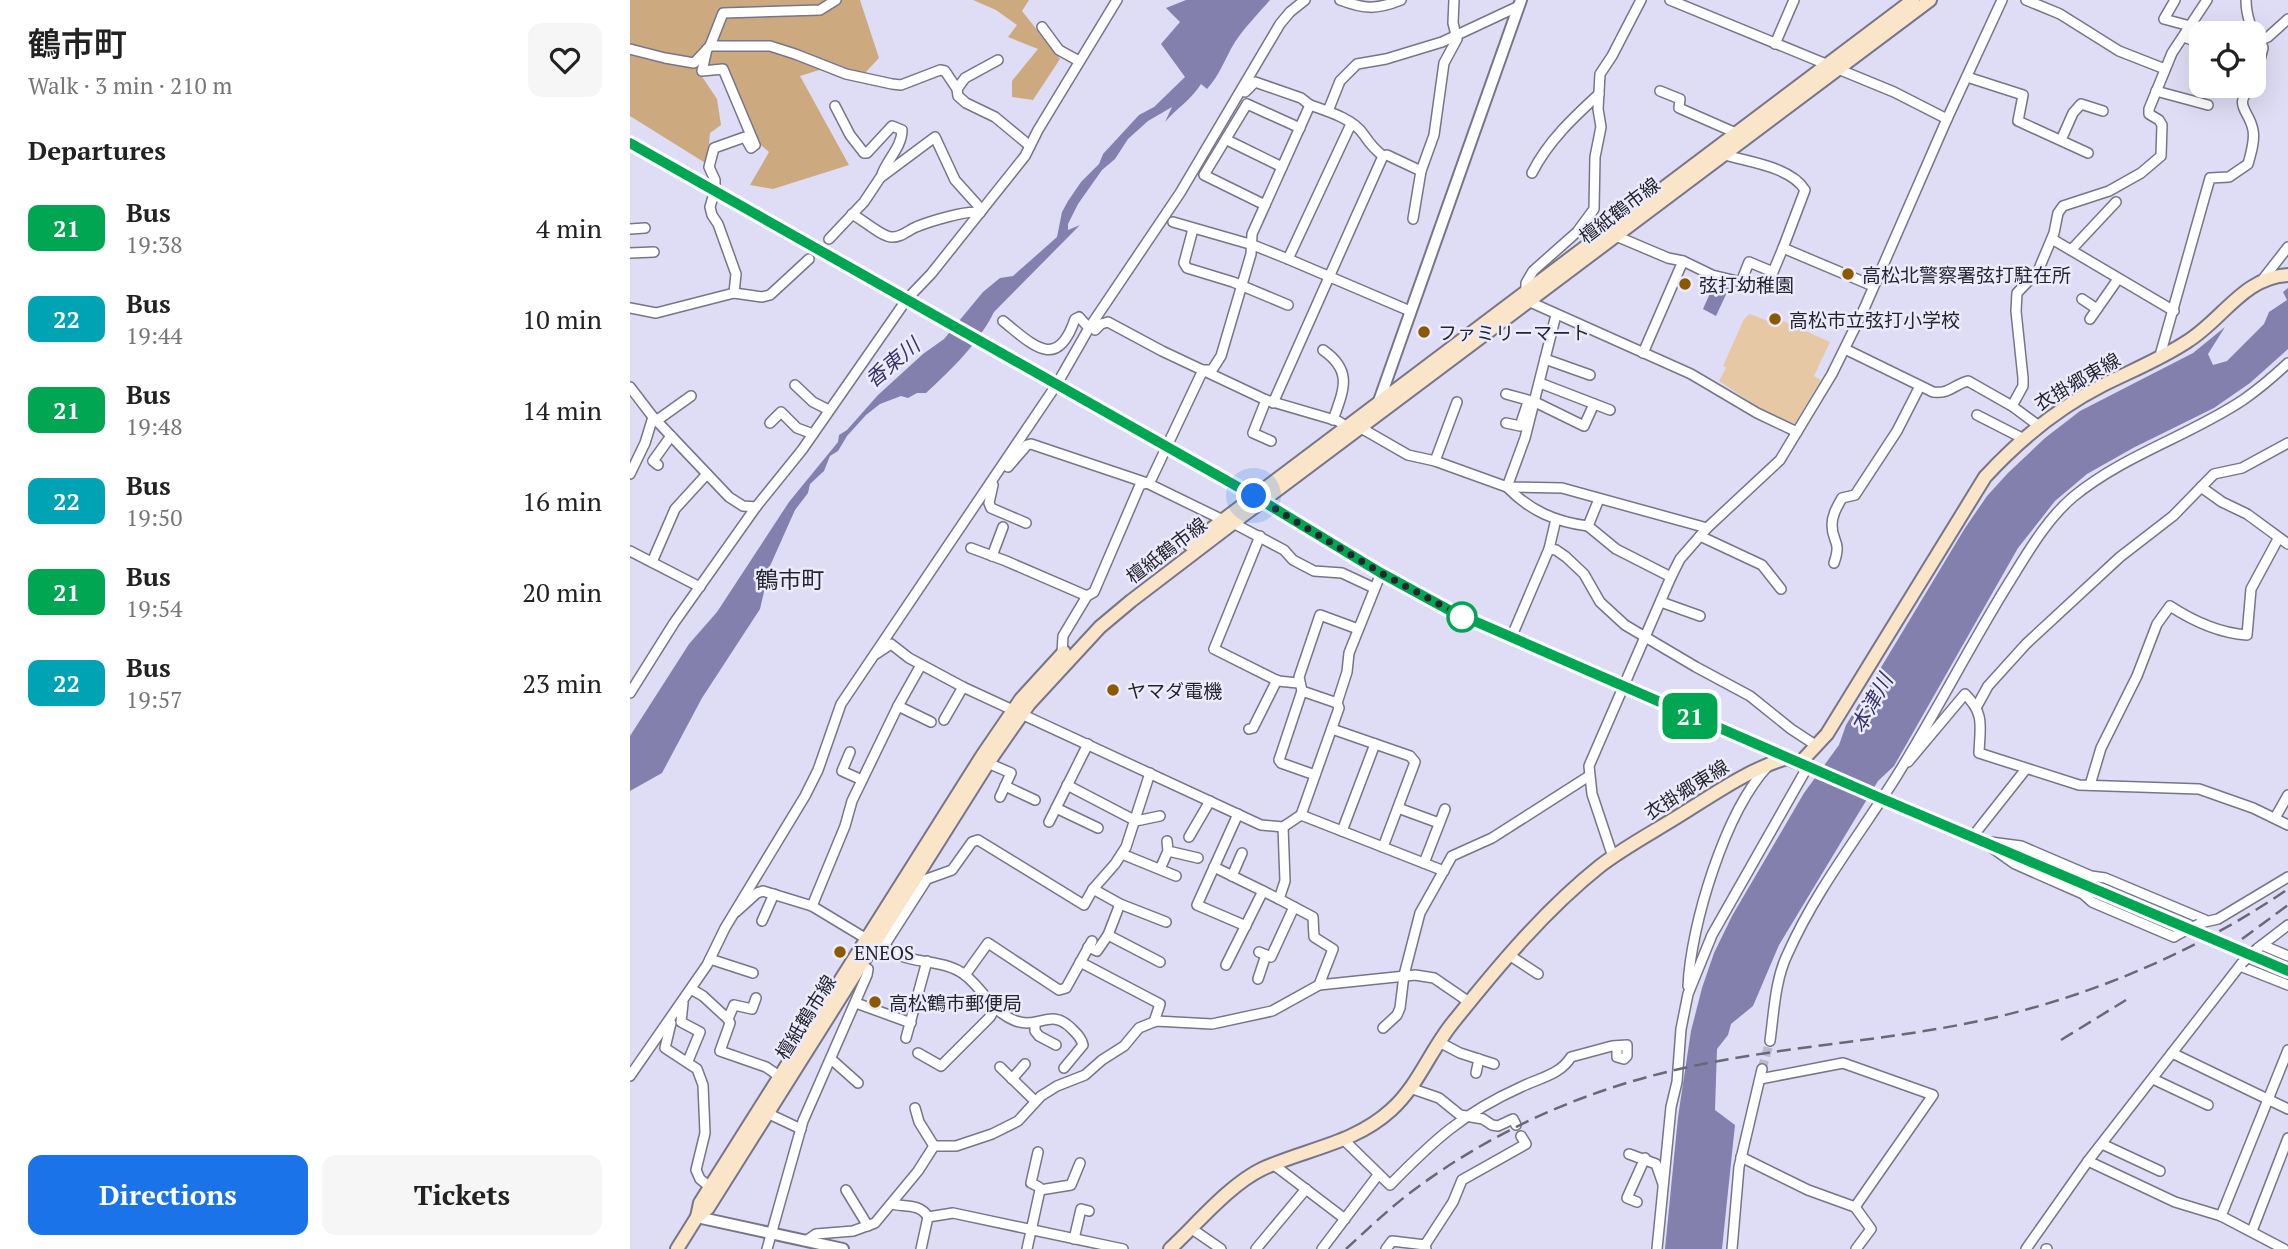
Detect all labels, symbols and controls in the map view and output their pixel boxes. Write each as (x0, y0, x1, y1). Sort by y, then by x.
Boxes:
map controls (2189, 21, 2266, 98)
button: locate (2189, 21, 2266, 98)
text: 鶴市町 (28, 22, 127, 65)
button: heart (528, 23, 602, 97)
text: Walk · 3 min · 210 m (28, 70, 232, 101)
text: Departures (28, 133, 166, 167)
street label: 檀紙鶴市線 (1574, 171, 1664, 249)
text: Bus (126, 195, 171, 229)
text: 4 min (536, 211, 602, 245)
text: 21 (53, 212, 80, 244)
text: 19:38 (126, 229, 183, 260)
place label: 高松北警察署弦打駐在所 (1862, 262, 2071, 287)
marker: 高松北警察署弦打駐在所 (1840, 266, 1856, 282)
place label: 弦打幼稚園 (1699, 272, 1794, 297)
marker: 弦打幼稚園 (1677, 276, 1693, 292)
text: Bus (126, 286, 171, 320)
text: 10 min (522, 302, 602, 336)
text: 22 (53, 303, 80, 335)
place label: 高松市立弦打小学校 (1789, 307, 1960, 332)
marker: 高松市立弦打小学校 (1767, 311, 1783, 327)
text: 19:44 (126, 320, 183, 351)
place label: ファミリーマート (1438, 320, 1590, 345)
marker: ファミリーマート (1416, 324, 1432, 340)
water label: 香東川 (859, 330, 927, 393)
street label: 衣掛郷東線 (2030, 346, 2124, 416)
text: Bus (126, 377, 171, 411)
text: 14 min (522, 393, 602, 427)
text: 21 (53, 394, 80, 426)
text: 19:48 (126, 411, 183, 442)
text: Bus (126, 468, 171, 502)
your location (1236, 478, 1271, 513)
text: 16 min (522, 484, 602, 518)
text: 22 (53, 485, 80, 517)
text: 19:50 (126, 502, 183, 533)
street label: 檀紙鶴市線 (1121, 511, 1211, 589)
text: Bus (126, 559, 171, 593)
district label: 鶴市町 (756, 564, 825, 595)
text: 20 min (522, 575, 602, 609)
text: 21 (53, 576, 80, 608)
text: 19:54 (126, 593, 183, 624)
unlabelled marker (1447, 602, 1477, 632)
text: Bus (126, 650, 171, 684)
text: 23 min (522, 666, 602, 700)
text: 22 (53, 667, 80, 699)
water label: 本津川 (1843, 667, 1899, 737)
place label: ヤマダ電機 (1127, 678, 1222, 703)
marker: ヤマダ電機 (1105, 682, 1121, 698)
text: 19:57 (126, 684, 183, 715)
line badge: 21 (1658, 693, 1722, 739)
text: 21 (1676, 700, 1704, 732)
street label: 衣掛郷東線 (1639, 753, 1733, 825)
place label: ENEOS (854, 940, 914, 965)
marker: ENEOS (832, 944, 848, 960)
street label: 檀紙鶴市線 (769, 970, 841, 1064)
place label: 高松鶴市郵便局 (889, 990, 1022, 1015)
marker: 高松鶴市郵便局 (867, 994, 883, 1010)
button: Directions (28, 1155, 308, 1235)
button: Tickets (322, 1155, 602, 1235)

